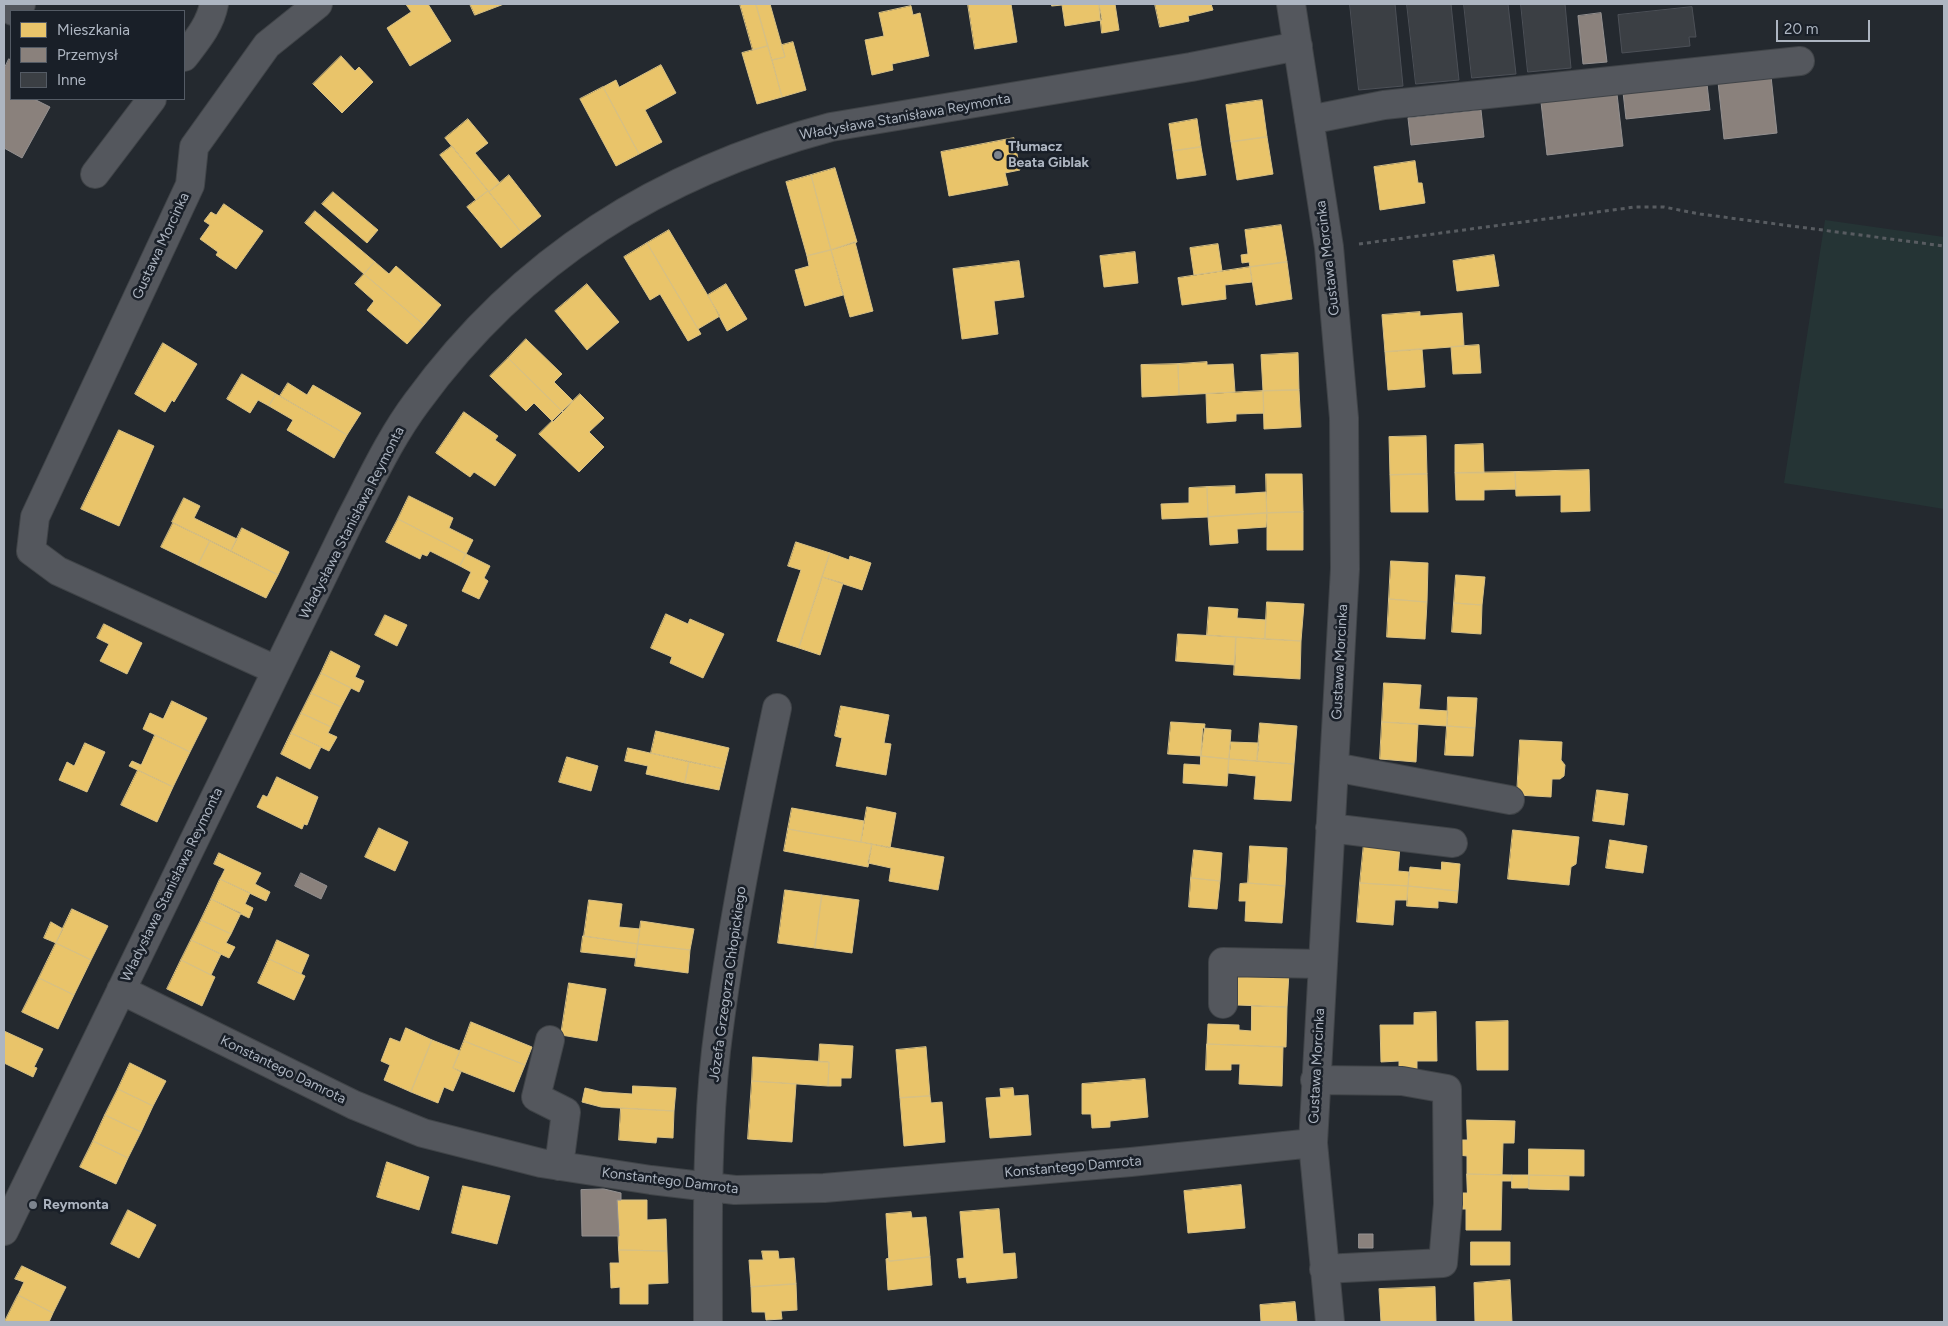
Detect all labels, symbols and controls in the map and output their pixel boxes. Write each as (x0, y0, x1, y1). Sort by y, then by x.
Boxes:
legend (10, 10, 185, 100)
scale bar (1778, 10, 1872, 42)
text: 20 m (1784, 20, 1818, 38)
text: Mieszkania (57, 21, 130, 39)
text: Przemysł (57, 46, 118, 64)
text: Inne (57, 71, 86, 89)
street label: Władysława Stanisława Reymonta (798, 90, 1012, 144)
place label: Tłumacz Beata Giblak (1008, 139, 1089, 172)
marker: Tłumacz Beata Giblak (992, 149, 1004, 161)
street label: Gustawa Morcinka (129, 190, 193, 302)
street label: Gustawa Morcinka (1313, 200, 1343, 316)
street label: Władysława Stanisława Reymonta (296, 424, 408, 622)
street label: Gustawa Morcinka (1329, 604, 1351, 720)
street label: Władysława Stanisława Reymonta (118, 785, 226, 985)
street label: Józefa Grzegorza Chłopickiego (706, 885, 750, 1083)
street label: Gustawa Morcinka (1306, 1008, 1328, 1124)
street label: Konstantego Damrota (217, 1032, 349, 1108)
street label: Konstantego Damrota (1004, 1153, 1142, 1181)
street label: Konstantego Damrota (601, 1164, 739, 1198)
place label: Reymonta (43, 1197, 109, 1213)
marker: Reymonta (27, 1199, 39, 1211)

